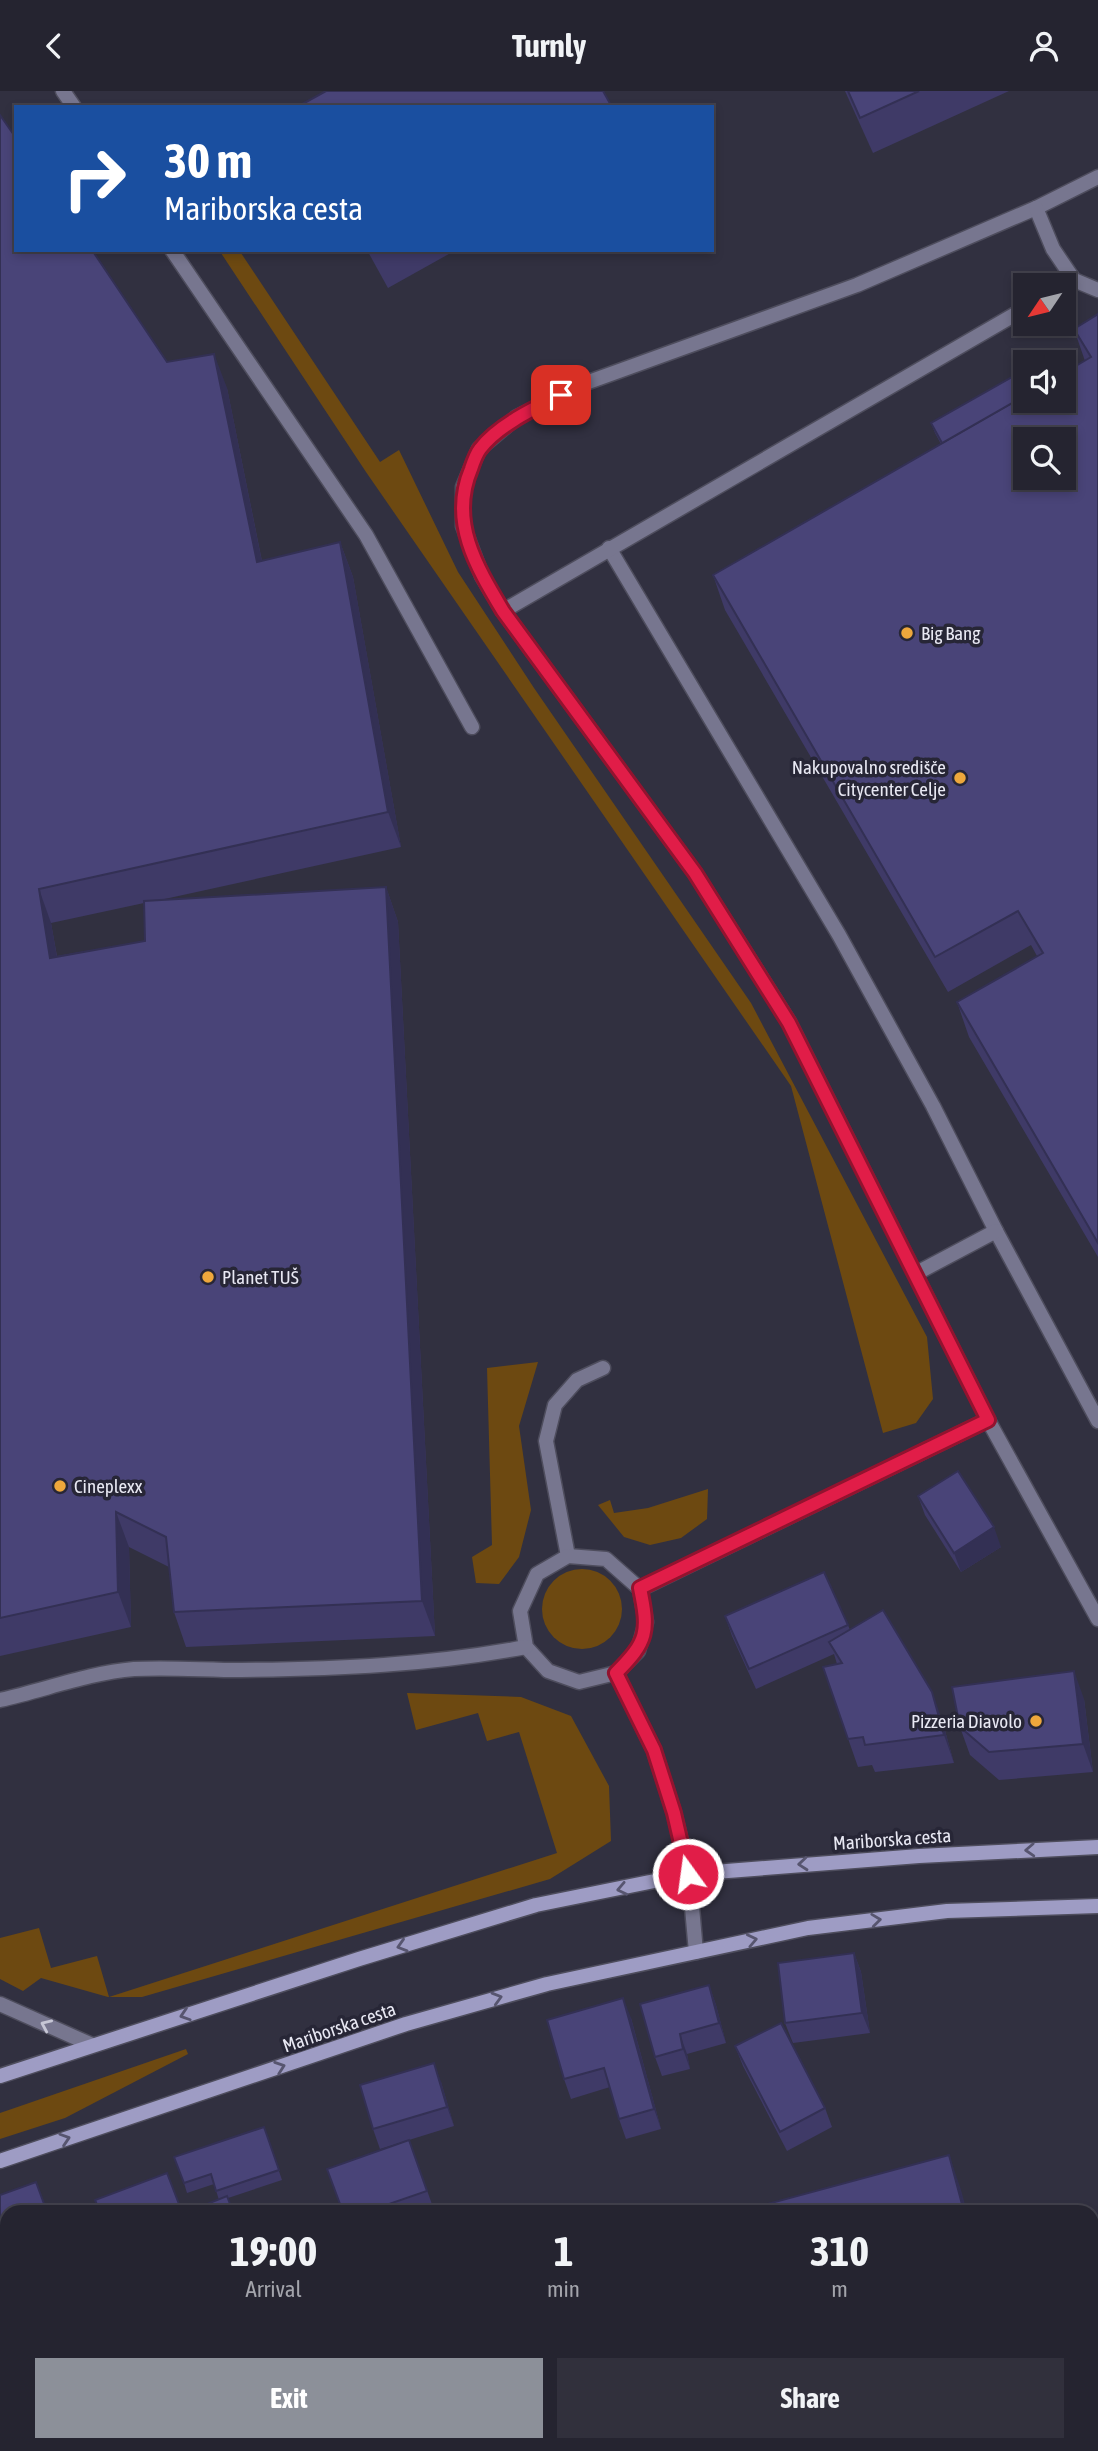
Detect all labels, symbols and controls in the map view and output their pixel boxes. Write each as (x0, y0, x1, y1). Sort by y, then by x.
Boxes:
icon: back (35, 27, 73, 65)
text: Turnly (512, 27, 586, 64)
icon: person (1025, 27, 1063, 65)
text: 30 m (164, 132, 252, 188)
icon: right (49, 133, 140, 224)
text: Mariborska cesta (164, 190, 363, 227)
north arrow (1013, 273, 1076, 336)
map controls (1013, 273, 1076, 490)
button: sound (1013, 350, 1076, 413)
pin (531, 365, 591, 425)
icon: arrive (542, 376, 580, 414)
button: search (1013, 427, 1076, 490)
place label: Big Bang (921, 622, 981, 644)
marker: Big Bang (899, 625, 915, 641)
place label: Nakupovalno središče Citycenter Celje (792, 756, 946, 800)
marker: Nakupovalno središče Citycenter Celje (952, 770, 968, 786)
place label: Planet TUŠ (222, 1266, 299, 1288)
marker: Planet TUŠ (200, 1269, 216, 1285)
place label: Cineplexx (74, 1475, 143, 1497)
marker: Cineplexx (52, 1478, 68, 1494)
place label: Pizzeria Diavolo (911, 1710, 1022, 1732)
marker: Pizzeria Diavolo (1028, 1713, 1044, 1729)
street label: Mariborska cesta (832, 1824, 952, 1854)
position arrow (651, 1837, 725, 1911)
one-way arrow (1024, 1843, 1035, 1858)
one-way arrow (797, 1856, 808, 1871)
one-way arrow (616, 1880, 628, 1895)
one-way arrow (871, 1913, 882, 1928)
one-way arrow (746, 1934, 758, 1949)
one-way arrow (396, 1937, 408, 1952)
one-way arrow (491, 1991, 503, 2006)
street label: Mariborska cesta (280, 1997, 398, 2057)
one-way arrow (180, 2007, 192, 2021)
one-way arrow (41, 2019, 53, 2033)
one-way arrow (274, 2061, 286, 2075)
one-way arrow (59, 2133, 71, 2148)
text: 19:00 (230, 2227, 317, 2275)
text: 1 (554, 2227, 573, 2275)
text: 310 (810, 2227, 869, 2275)
text: Arrival (245, 2276, 302, 2302)
text: min (547, 2276, 580, 2302)
text: m (831, 2276, 848, 2302)
button: Exit (35, 2358, 543, 2438)
button: Share (557, 2358, 1064, 2438)

